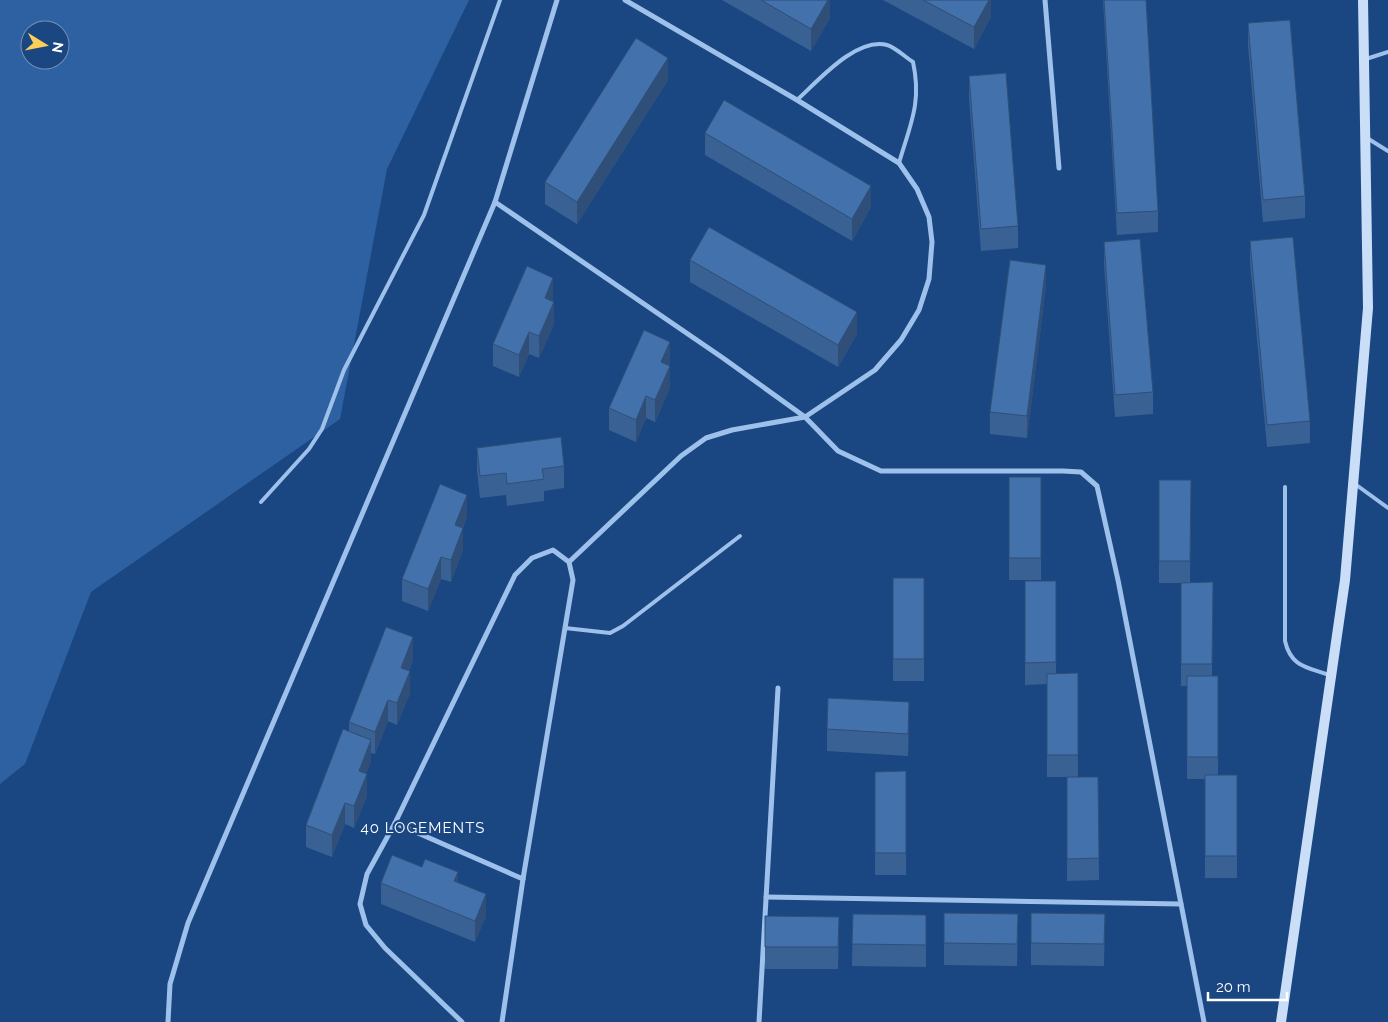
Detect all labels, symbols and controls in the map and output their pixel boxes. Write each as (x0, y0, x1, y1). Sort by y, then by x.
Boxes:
north arrow (20, 20, 70, 70)
text: N (49, 41, 67, 54)
district label: 40 LOGEMENTS (361, 819, 485, 837)
scale bar (1208, 970, 1287, 1002)
text: 20 m (1216, 978, 1251, 996)

